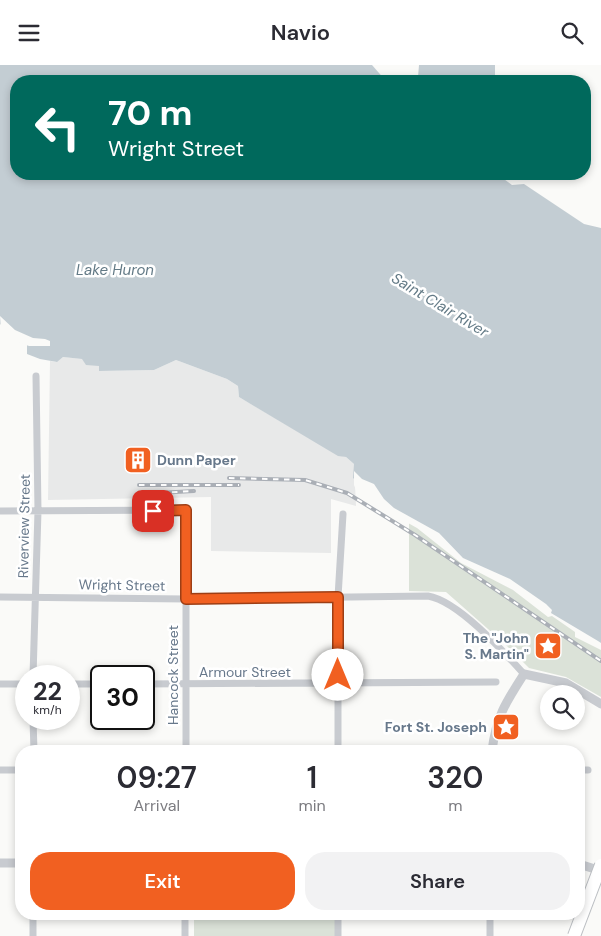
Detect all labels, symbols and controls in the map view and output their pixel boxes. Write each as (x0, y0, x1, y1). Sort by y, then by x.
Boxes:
text: Navio (271, 18, 330, 47)
icon: menu (15, 19, 43, 47)
icon: search (558, 19, 586, 47)
text: 70 m (108, 90, 192, 136)
icon: left (25, 95, 90, 160)
text: Wright Street (108, 134, 244, 163)
water label: Lake Huron (76, 260, 154, 280)
water label: Saint Clair River (388, 268, 492, 342)
building icon: Dunn Paper (123, 445, 153, 475)
place label: Dunn Paper (157, 451, 236, 469)
street label: Riverview Street (14, 474, 34, 578)
pin (132, 490, 174, 532)
icon: arrive (139, 497, 167, 525)
street label: Wright Street (79, 575, 165, 595)
street label: Hancock Street (164, 625, 182, 725)
place label: The "John S. Martin" (463, 629, 529, 663)
place icon: The "John S. Martin" (533, 631, 563, 661)
position arrow (311, 648, 363, 700)
street label: Armour Street (199, 663, 291, 681)
speed limit sign: 30 (90, 665, 155, 730)
text: 22 (33, 675, 62, 708)
map controls (540, 685, 585, 730)
button: search (540, 685, 585, 730)
text: km/h (33, 702, 62, 718)
place icon: Fort St. Joseph (491, 712, 521, 742)
place label: Fort St. Joseph (385, 718, 487, 736)
text: 09:27 (117, 758, 197, 797)
text: 1 (307, 758, 317, 797)
text: 320 (427, 758, 483, 797)
text: Arrival (133, 795, 180, 816)
text: min (298, 795, 326, 816)
text: m (448, 795, 462, 816)
button: Exit (30, 852, 295, 910)
button: Share (305, 852, 570, 910)

